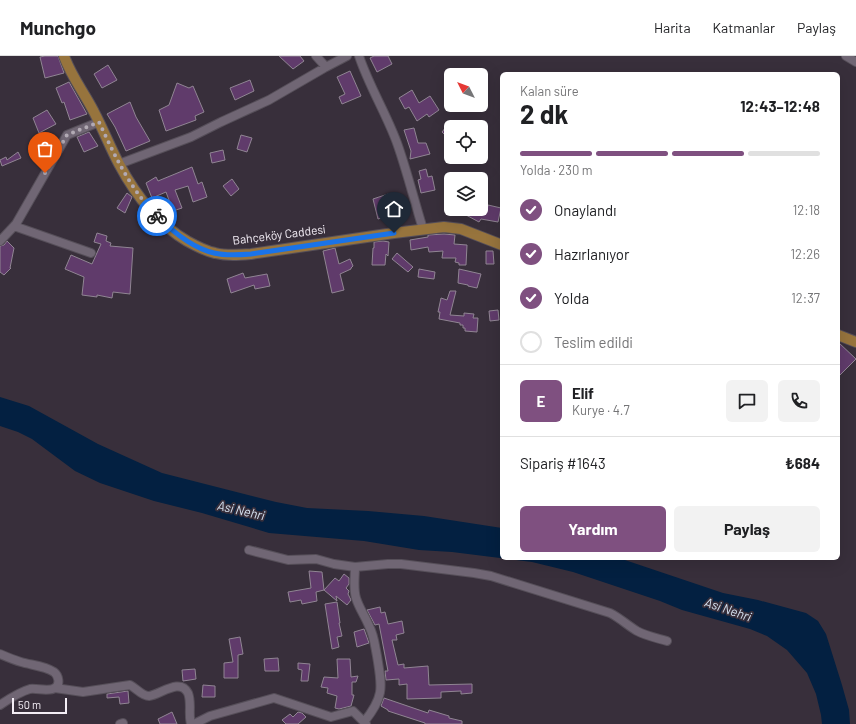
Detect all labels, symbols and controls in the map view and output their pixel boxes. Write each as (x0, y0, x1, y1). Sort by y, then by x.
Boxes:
text: Munchgo (20, 16, 96, 39)
text: Harita (654, 19, 691, 36)
text: Katmanlar (713, 19, 775, 36)
text: Paylaş (797, 19, 836, 36)
north arrow (444, 68, 488, 112)
map controls (444, 68, 488, 216)
text: Kalan süre (520, 83, 579, 99)
text: 12:43–12:48 (740, 97, 820, 115)
text: 2 dk (520, 98, 568, 129)
button: locate (444, 120, 488, 164)
pin (28, 132, 62, 173)
icon: bag (34, 138, 56, 160)
text: Yolda · 230 m (520, 162, 593, 178)
button: layers (444, 172, 488, 216)
pin (377, 192, 411, 233)
courier (137, 196, 177, 236)
icon: home (383, 198, 405, 220)
icon: check (520, 199, 542, 221)
text: Onaylandı (554, 201, 616, 219)
text: 12:18 (793, 202, 820, 218)
icon: bike (146, 205, 168, 227)
street label: Bahçeköy Caddesi (232, 221, 326, 247)
icon: check (520, 243, 542, 265)
text: Hazırlanıyor (554, 245, 629, 263)
text: 12:26 (790, 246, 820, 262)
icon: check (520, 287, 542, 309)
text: Yolda (554, 289, 589, 307)
text: 12:37 (791, 290, 820, 306)
text: Teslim edildi (554, 333, 633, 351)
button: chat (726, 380, 768, 422)
button: phone (778, 380, 820, 422)
text: Elif (572, 384, 594, 402)
text: E (537, 392, 545, 410)
text: Kurye · 4.7 (572, 402, 630, 418)
text: Sipariş #1643 (520, 454, 606, 472)
text: ₺684 (785, 454, 820, 472)
water label: Asi Nehri (216, 497, 267, 523)
button: Yardım (520, 506, 666, 552)
button: Paylaş (674, 506, 820, 552)
water label: Asi Nehri (703, 594, 754, 625)
scale bar (12, 696, 67, 715)
text: 50 m (18, 698, 41, 711)

